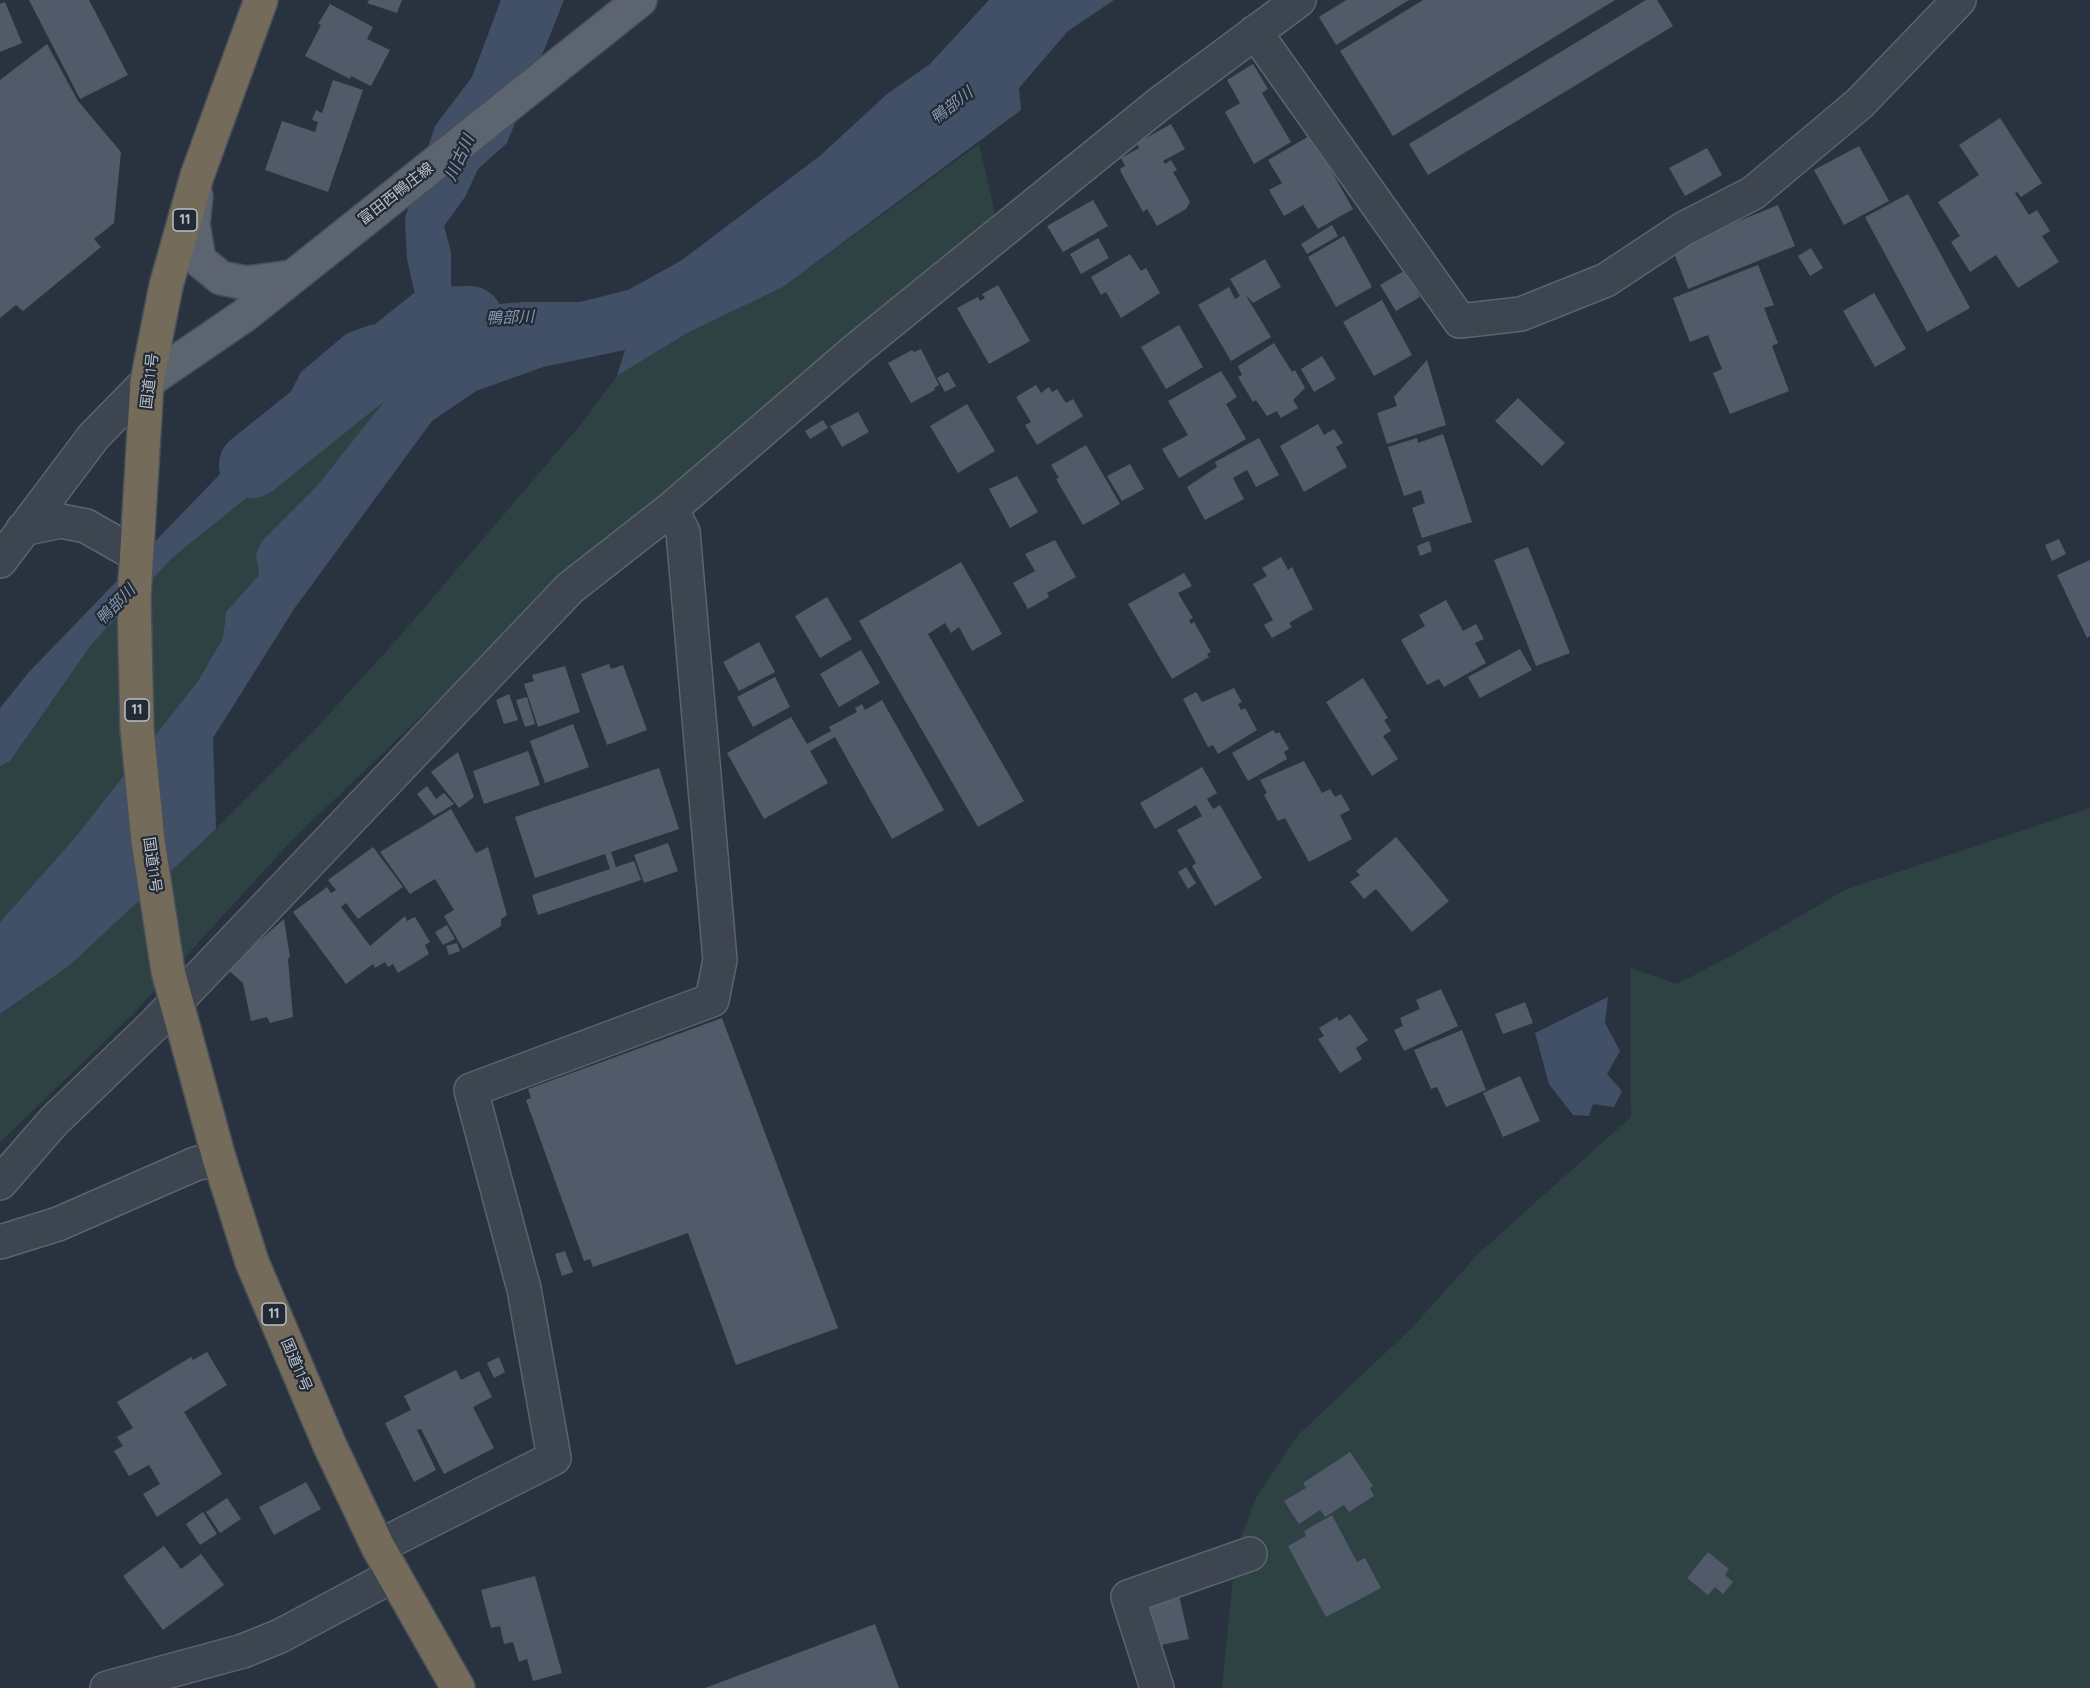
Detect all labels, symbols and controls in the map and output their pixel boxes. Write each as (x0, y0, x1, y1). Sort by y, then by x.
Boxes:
water label: 鴨部川 (927, 84, 977, 128)
water label: 川古川 (441, 132, 479, 184)
street label: 富田西鴨庄線 (355, 159, 437, 229)
road number: 11 (173, 209, 197, 231)
water label: 鴨部川 (486, 308, 534, 328)
street label: 国道11号 (138, 352, 162, 410)
water label: 鴨部川 (92, 581, 140, 629)
road number: 11 (125, 699, 149, 721)
street label: 国道11号 (139, 836, 165, 894)
road number: 11 (262, 1303, 286, 1325)
street label: 国道11号 (277, 1336, 315, 1394)

